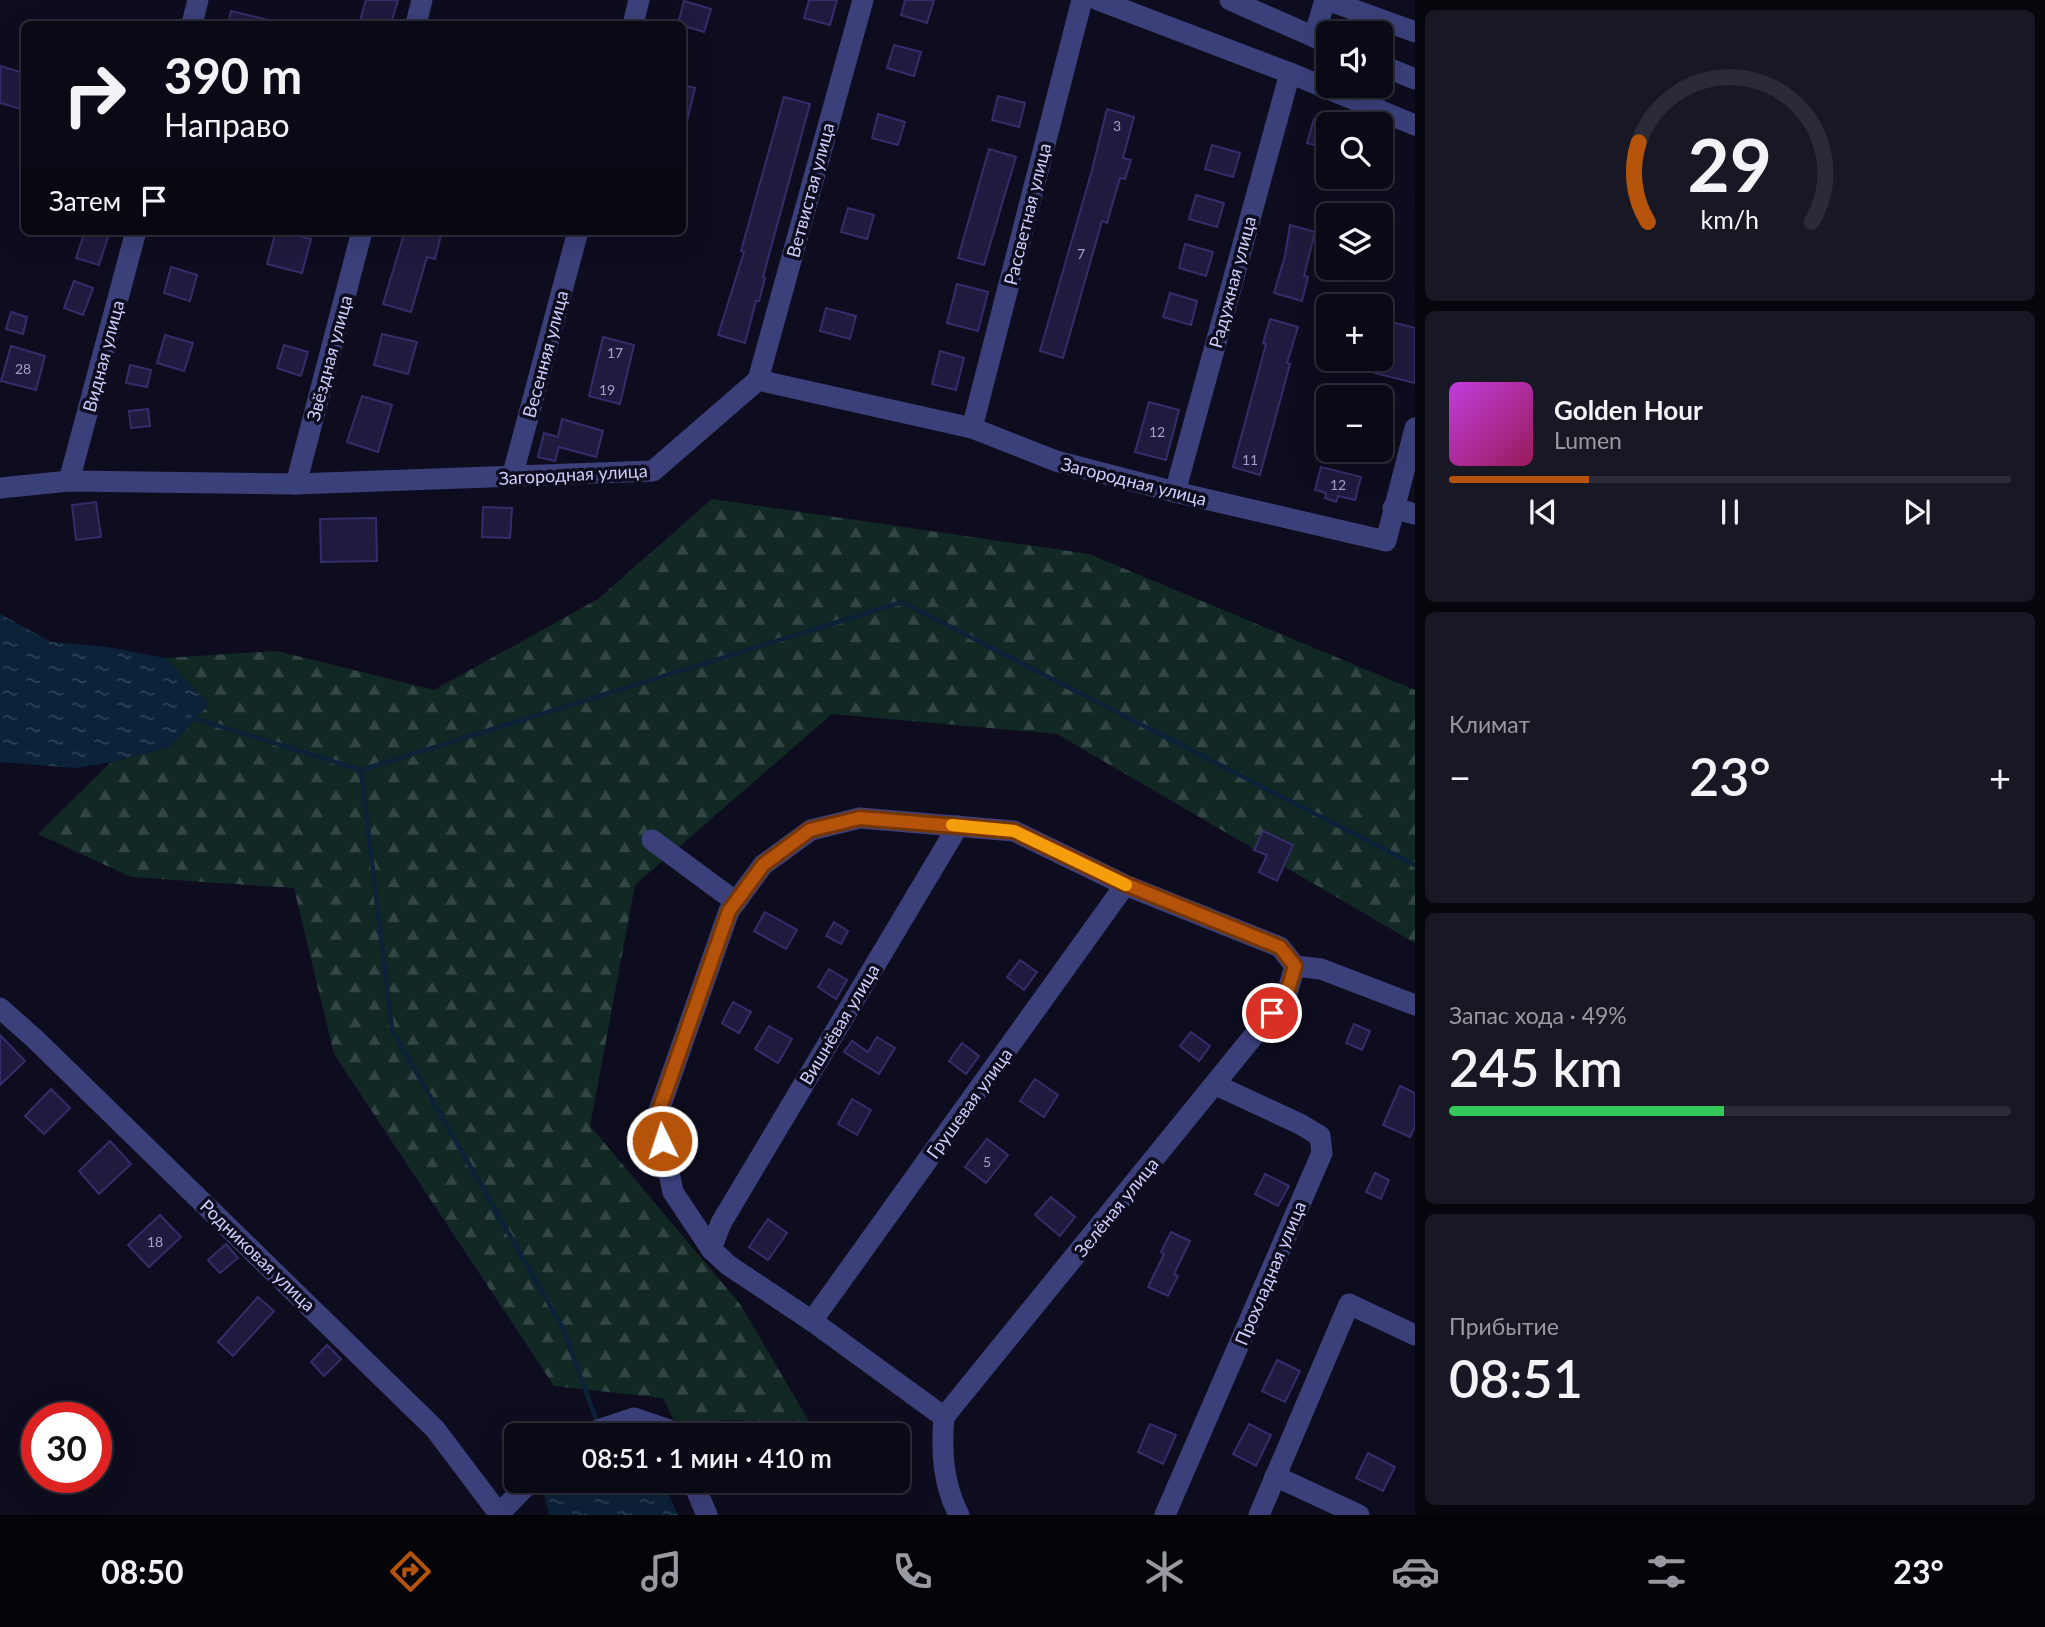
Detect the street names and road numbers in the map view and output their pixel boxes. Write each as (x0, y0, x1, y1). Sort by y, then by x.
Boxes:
street label: Ветвистая улица (781, 120, 839, 260)
street label: Рассветная улица (999, 141, 1055, 287)
street label: Радужная улица (1204, 214, 1260, 350)
street label: Весенняя улица (517, 288, 573, 420)
street label: Звёздная улица (302, 293, 356, 423)
street label: Видная улица (78, 298, 128, 414)
street label: Загородная улица (1059, 452, 1209, 510)
street label: Загородная улица (498, 459, 648, 489)
street label: Вишнёвая улица (794, 960, 884, 1088)
street label: Грушевая улица (921, 1043, 1017, 1163)
street label: Зелёная улица (1069, 1153, 1163, 1261)
street label: Родниковая улица (196, 1194, 320, 1316)
street label: Прохладная улица (1230, 1198, 1310, 1348)

